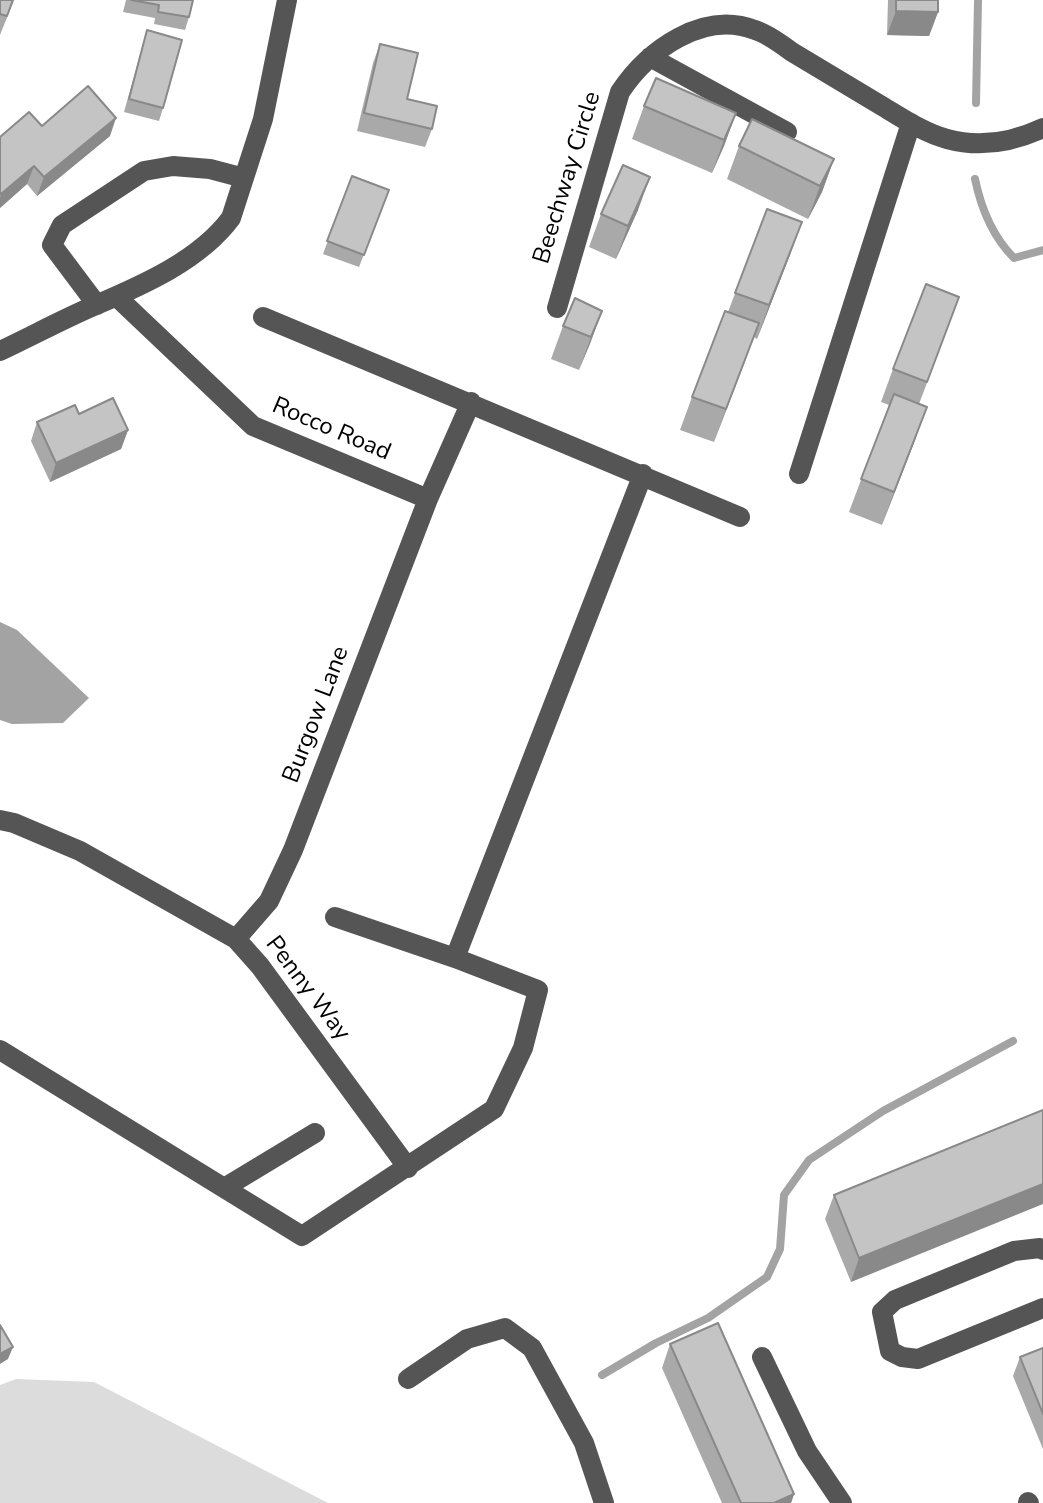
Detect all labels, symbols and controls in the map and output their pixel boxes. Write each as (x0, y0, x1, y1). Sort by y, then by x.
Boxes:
street label: Beechway Circle (528, 88, 608, 268)
street label: Rocco Road (267, 392, 395, 468)
street label: Burgow Lane (278, 643, 356, 787)
street label: Penny Way (258, 931, 356, 1047)

